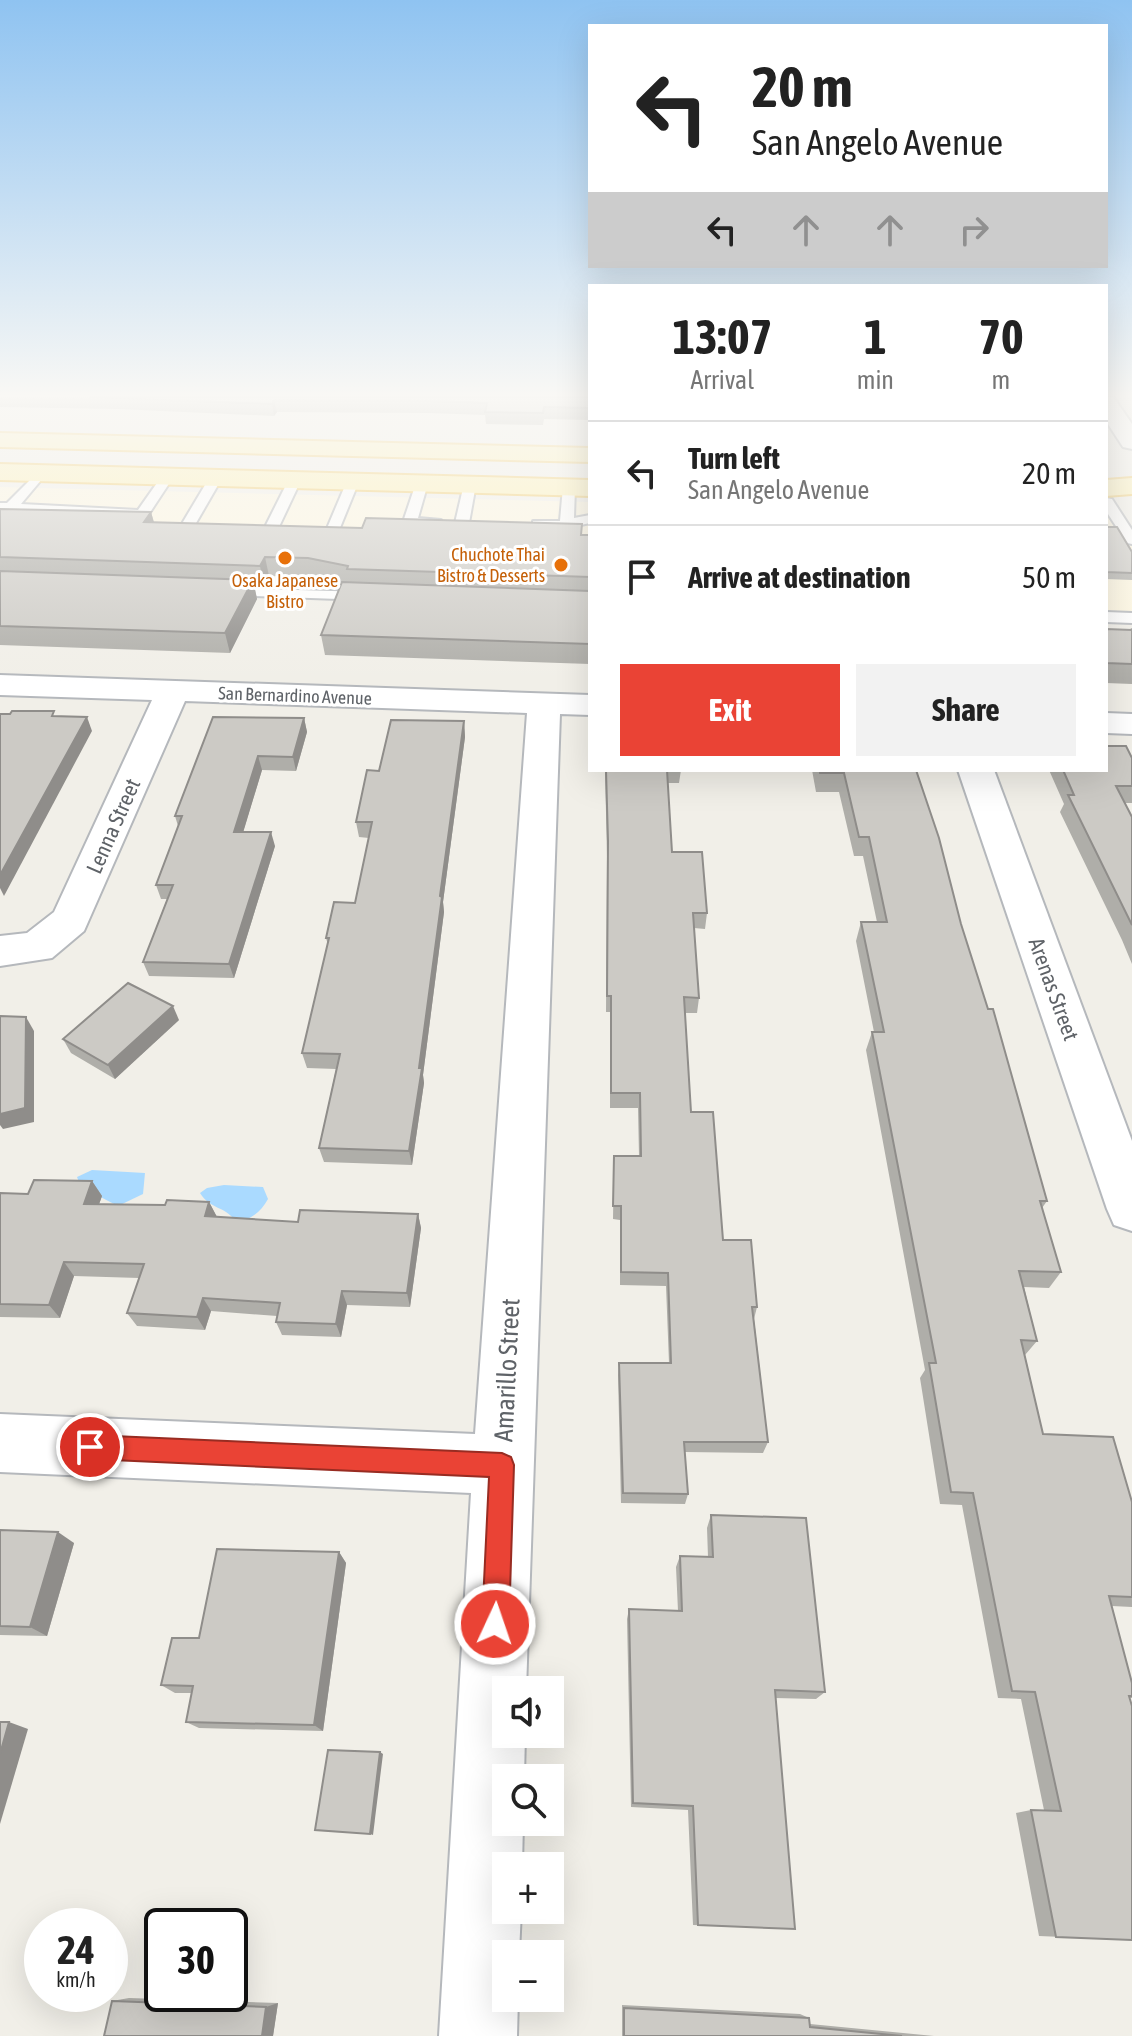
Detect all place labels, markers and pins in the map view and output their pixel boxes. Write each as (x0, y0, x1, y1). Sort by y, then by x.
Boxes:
place label: Chuchote Thai Bistro & Desserts (437, 544, 545, 586)
marker: Osaka Japanese Bistro (276, 549, 294, 567)
marker: Chuchote Thai Bistro & Desserts (552, 556, 570, 574)
place label: Osaka Japanese Bistro (232, 570, 338, 612)
pin (56, 1413, 124, 1481)

